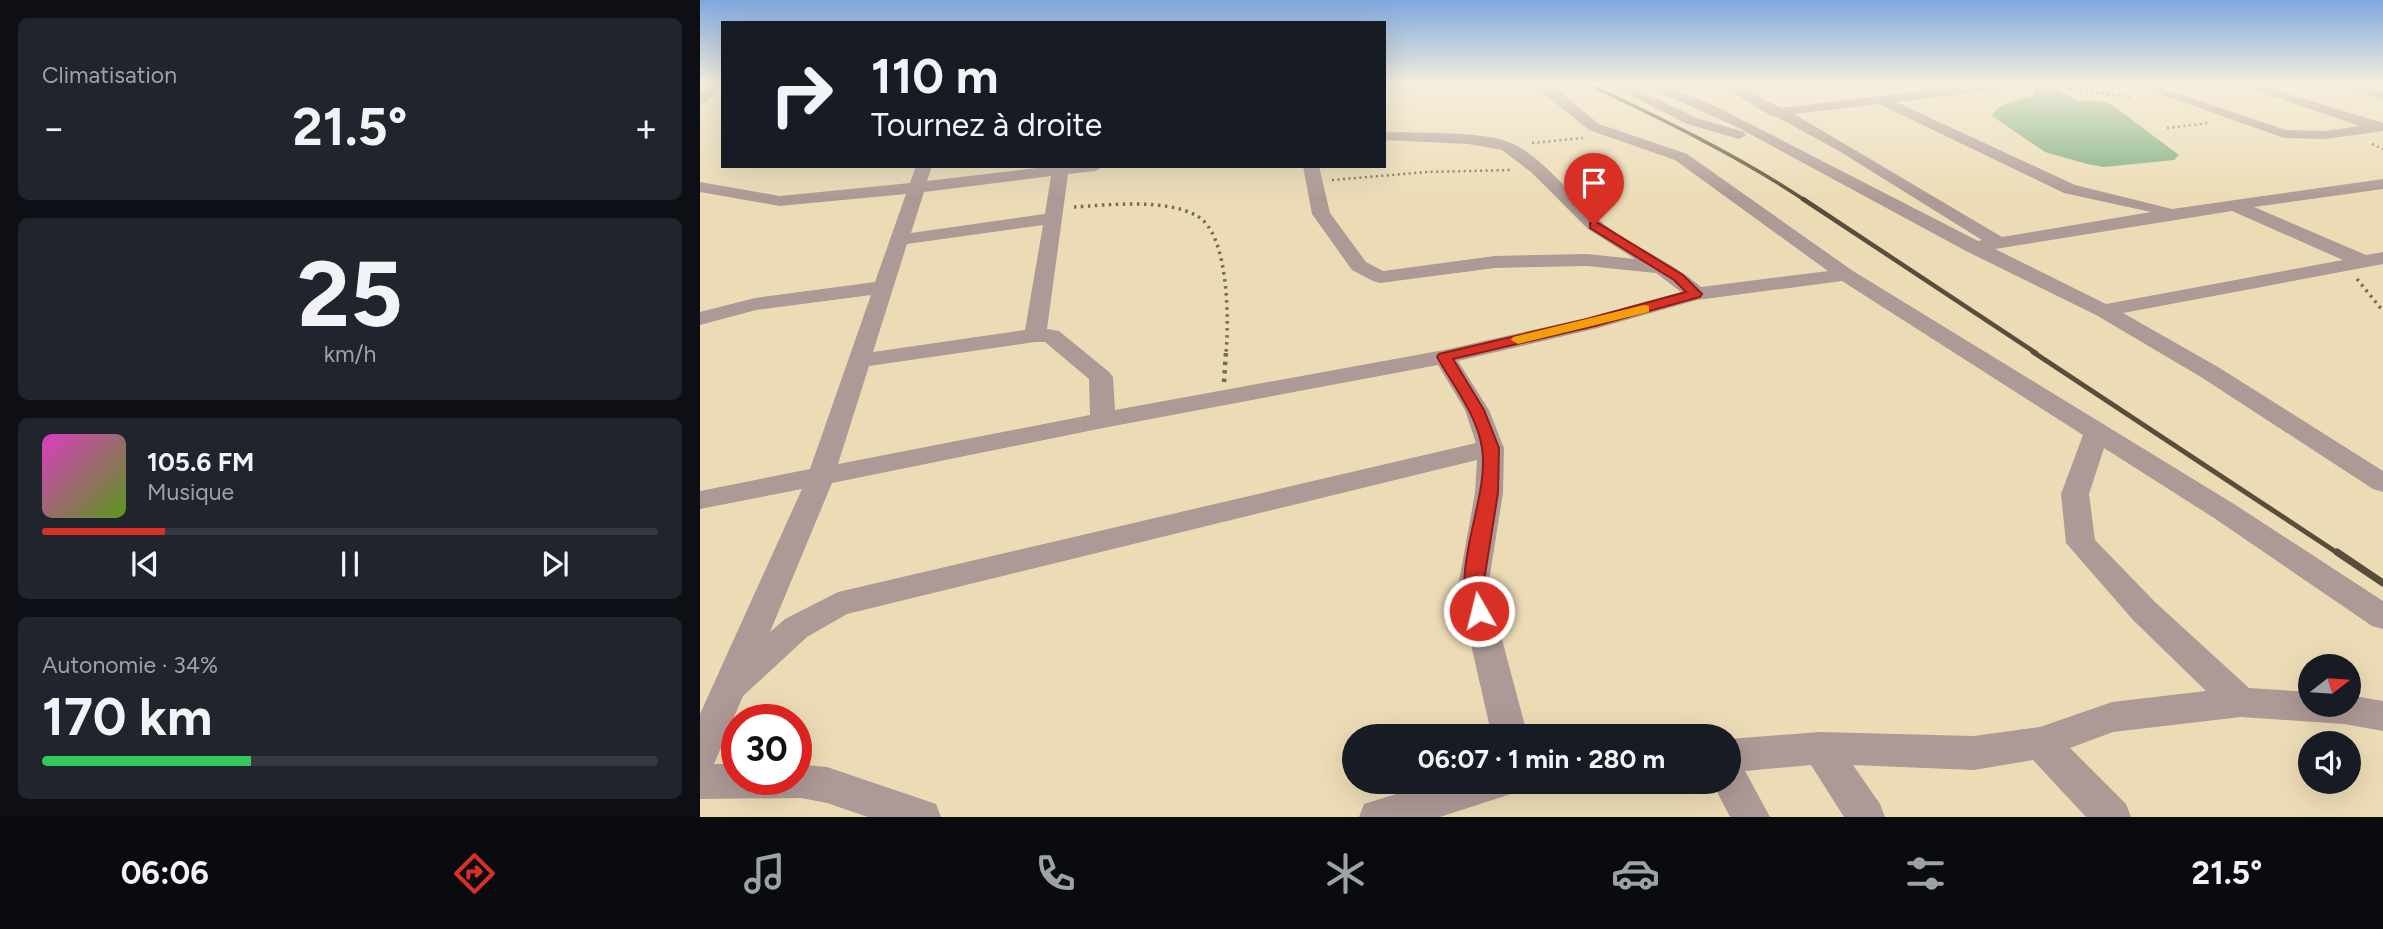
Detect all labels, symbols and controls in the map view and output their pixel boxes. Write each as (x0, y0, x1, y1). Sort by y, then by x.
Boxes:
text: 110 m (871, 46, 999, 105)
icon: right (756, 49, 847, 140)
text: Climatisation (42, 61, 177, 89)
text: 21.5° (293, 96, 407, 158)
text: − (42, 105, 66, 151)
text: + (634, 105, 658, 151)
text: Tournez à droite (871, 106, 1102, 144)
pin (1564, 153, 1624, 225)
icon: arrive (1575, 164, 1613, 202)
text: 25 (297, 240, 403, 349)
text: km/h (324, 340, 376, 368)
text: 105.6 FM (147, 446, 254, 478)
text: Musique (147, 478, 234, 506)
icon: previous (126, 545, 164, 583)
icon: pause (331, 545, 369, 583)
icon: next (536, 545, 574, 583)
position arrow (1442, 574, 1516, 648)
text: Autonomie · 34% (42, 651, 218, 679)
north arrow (2298, 654, 2361, 718)
map controls (2298, 654, 2361, 794)
text: 170 km (42, 686, 212, 748)
speed limit sign: 30 (721, 704, 812, 795)
button: sound (2298, 731, 2361, 794)
text: 06:07 · 1 min · 280 m (1418, 743, 1665, 775)
icon: directions (450, 849, 499, 898)
icon: music (740, 849, 789, 898)
icon: phone (1031, 849, 1080, 898)
icon: climate (1321, 849, 1370, 898)
icon: car (1611, 849, 1660, 898)
icon: filters (1901, 849, 1950, 898)
text: 06:06 (121, 854, 209, 892)
text: 21.5° (2192, 854, 2262, 892)

